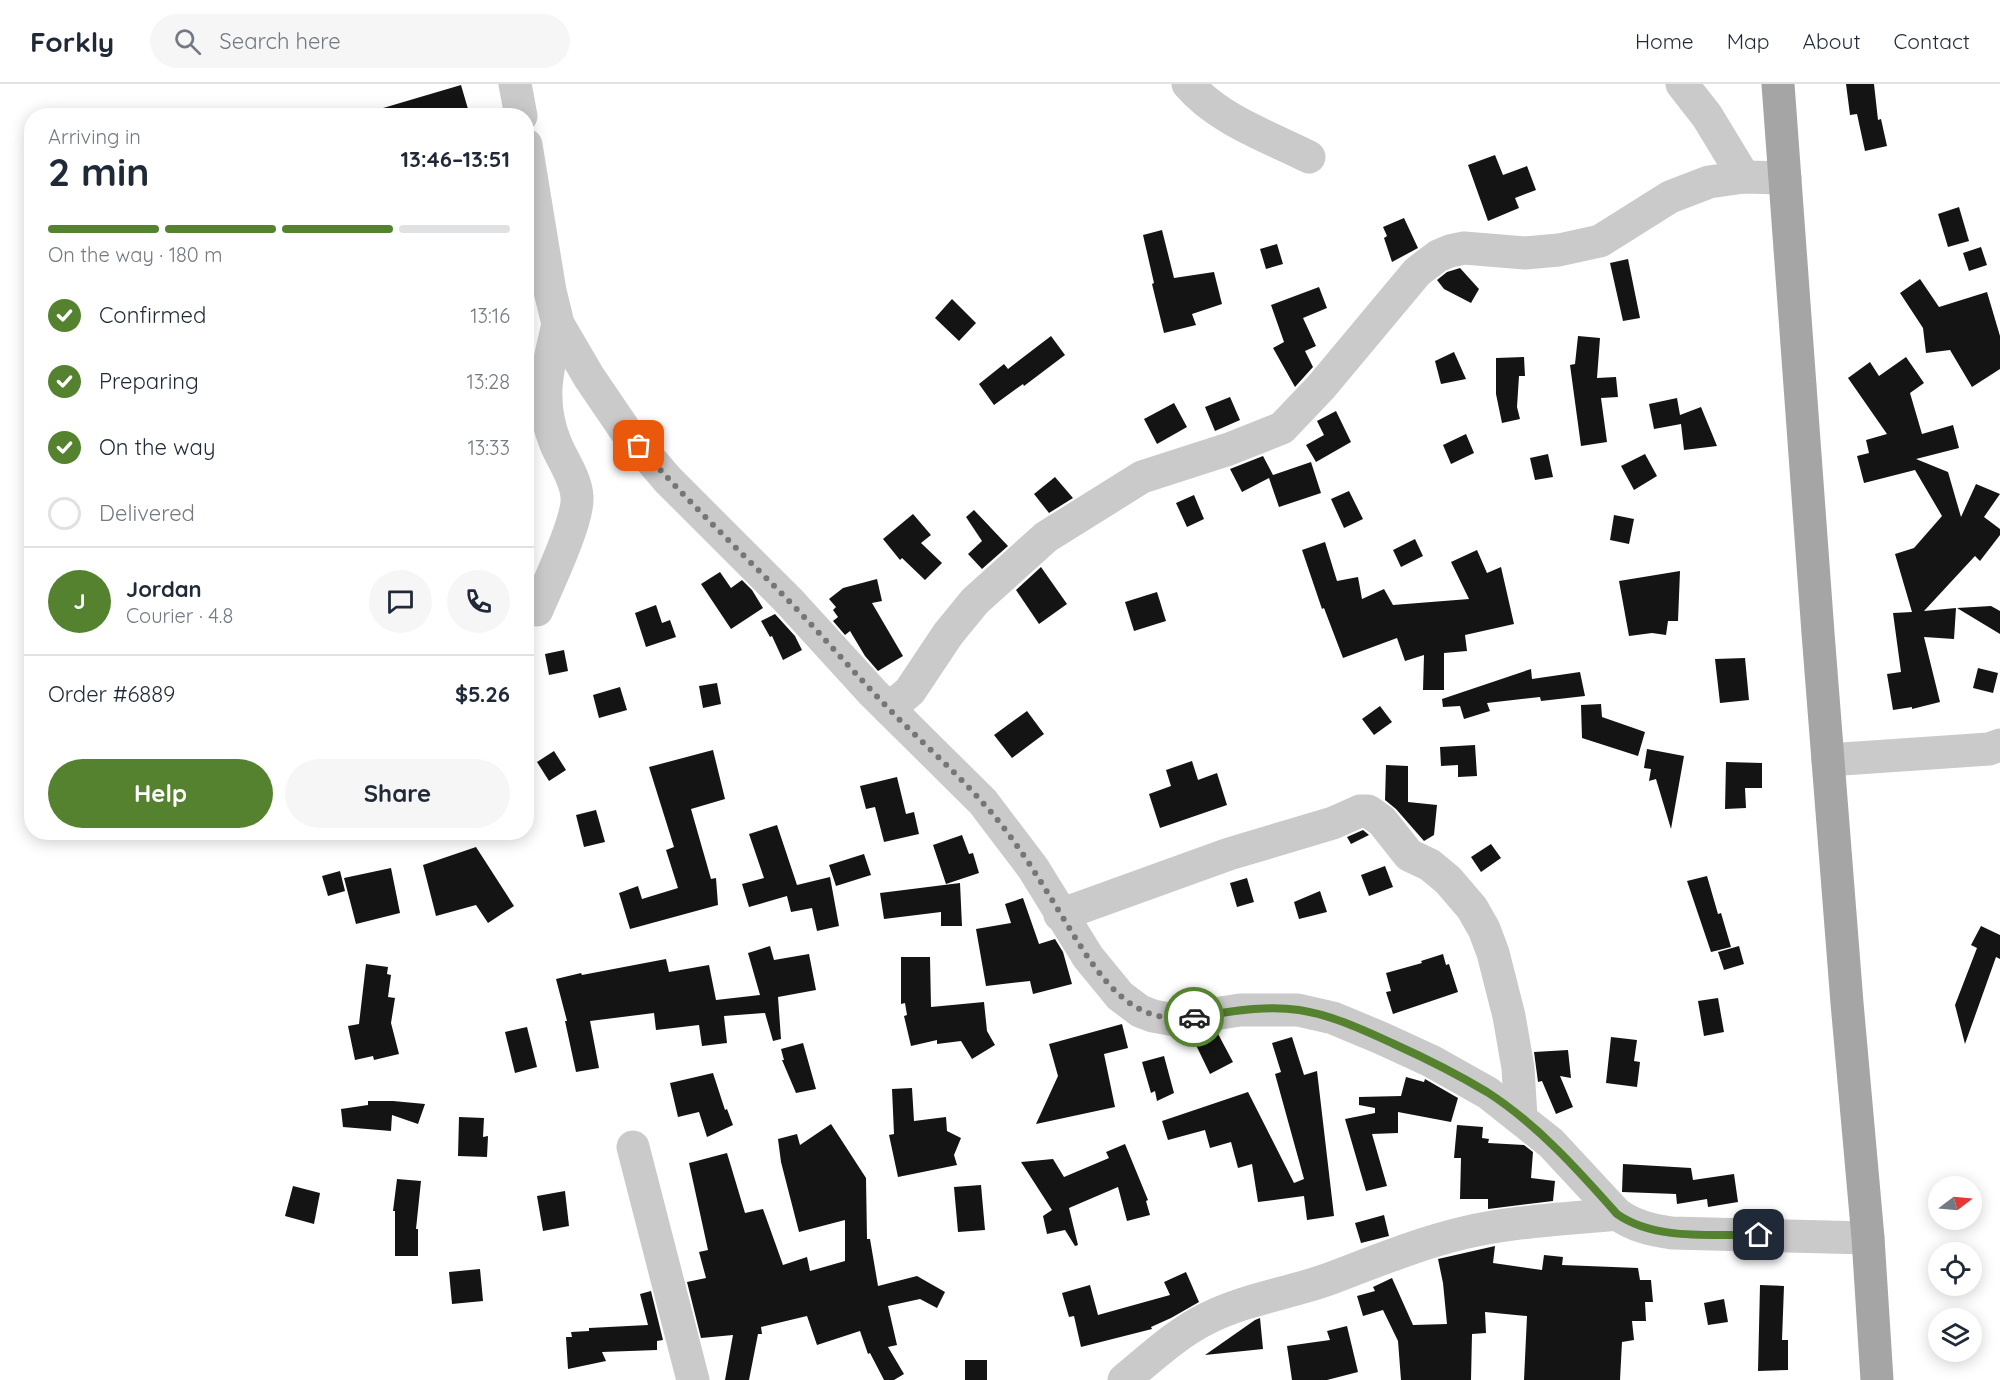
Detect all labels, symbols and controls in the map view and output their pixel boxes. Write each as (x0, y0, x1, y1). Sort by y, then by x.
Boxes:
search box (150, 14, 570, 68)
text: Forkly (30, 24, 114, 59)
icon: search (171, 25, 204, 58)
text: Search here (219, 27, 341, 55)
text: Home (1635, 28, 1694, 54)
text: Map (1727, 28, 1770, 54)
text: About (1803, 28, 1861, 54)
text: Contact (1894, 28, 1970, 54)
text: Arriving in (48, 124, 141, 149)
text: 13:46–13:51 (400, 145, 510, 173)
text: 2 min (48, 147, 150, 196)
text: On the way · 180 m (48, 242, 222, 267)
icon: check (48, 299, 81, 332)
text: Confirmed (99, 301, 206, 329)
text: 13:16 (470, 303, 510, 328)
icon: check (48, 365, 81, 398)
text: Preparing (99, 367, 199, 395)
text: 13:28 (467, 369, 510, 394)
pin (613, 420, 664, 471)
icon: bag (622, 429, 655, 462)
icon: check (48, 431, 81, 464)
text: On the way (99, 433, 215, 461)
text: 13:33 (467, 435, 510, 460)
text: Delivered (99, 499, 195, 527)
button: chat (369, 570, 432, 633)
button: phone (447, 570, 510, 633)
text: Jordan (126, 575, 202, 603)
text: J (73, 587, 86, 615)
text: Courier · 4.8 (126, 603, 233, 628)
text: Order #6889 (48, 680, 175, 708)
text: $5.26 (455, 680, 510, 708)
button: Help (48, 759, 273, 828)
button: Share (285, 759, 510, 828)
courier (1164, 987, 1224, 1047)
icon: car (1178, 1001, 1211, 1034)
north arrow (1928, 1176, 1982, 1230)
map controls (1928, 1176, 1982, 1362)
pin (1733, 1209, 1784, 1260)
icon: home (1742, 1218, 1775, 1251)
button: locate (1928, 1242, 1982, 1296)
button: layers (1928, 1308, 1982, 1362)

